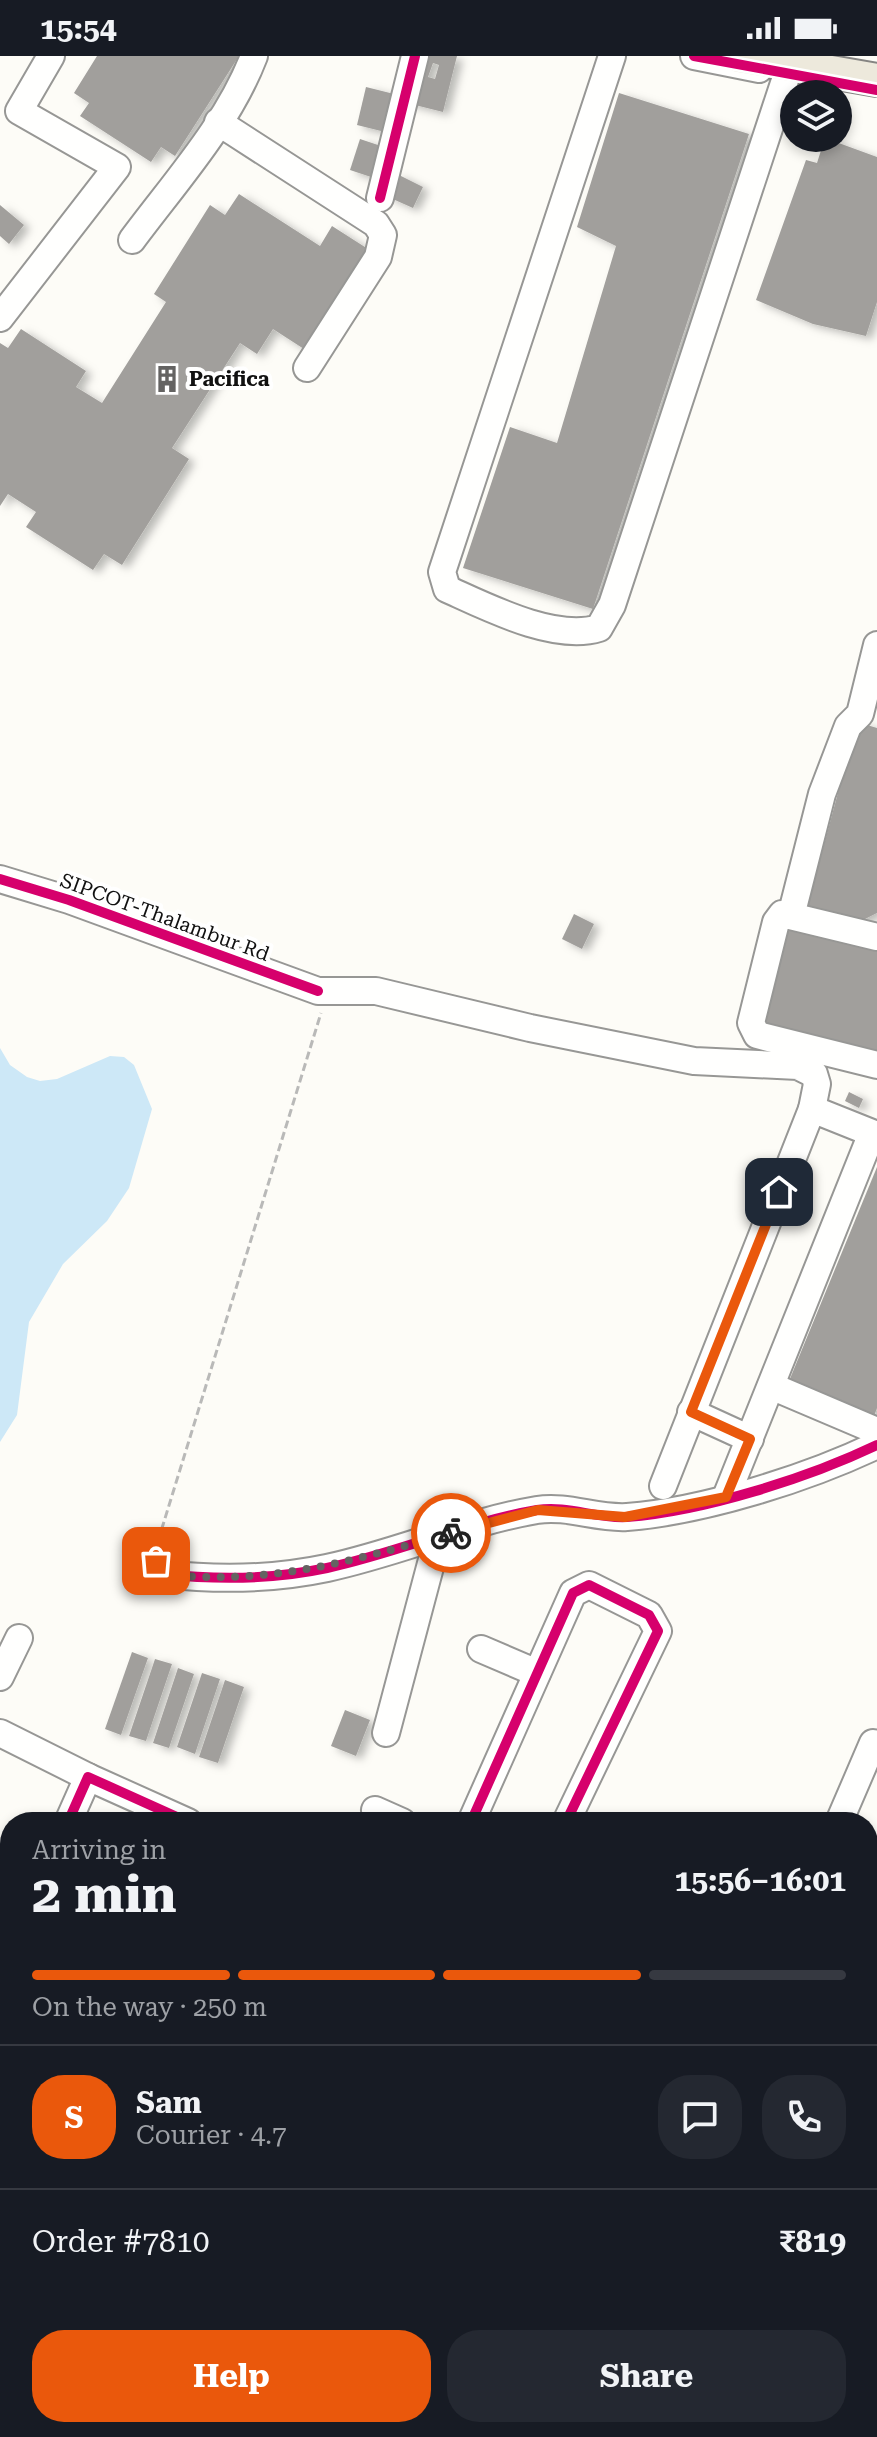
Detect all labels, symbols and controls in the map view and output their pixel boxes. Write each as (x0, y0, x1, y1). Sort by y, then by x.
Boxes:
text: 15:54 (40, 11, 117, 46)
map controls (780, 80, 852, 152)
button: layers (780, 80, 852, 152)
building icon: Pacifica (152, 364, 182, 394)
place label: Pacifica (189, 367, 270, 391)
street label: SIPCOT-Thalambur Rd (57, 868, 273, 966)
pin (745, 1158, 813, 1226)
icon: home (757, 1170, 801, 1214)
courier (411, 1493, 491, 1573)
icon: bike (429, 1511, 473, 1555)
pin (122, 1527, 190, 1595)
icon: bag (134, 1539, 178, 1583)
text: Arriving in (32, 1835, 166, 1865)
text: 15:56–16:01 (674, 1863, 846, 1898)
text: 2 min (32, 1864, 177, 1925)
text: On the way · 250 m (32, 1992, 267, 2022)
button: chat (658, 2075, 742, 2159)
button: phone (762, 2075, 846, 2159)
text: Sam (136, 2085, 202, 2120)
text: S (65, 2100, 83, 2135)
text: Courier · 4.7 (136, 2120, 286, 2150)
text: Order #7810 (32, 2224, 210, 2259)
text: ₹819 (779, 2224, 846, 2259)
button: Help (32, 2330, 431, 2422)
button: Share (447, 2330, 846, 2422)

